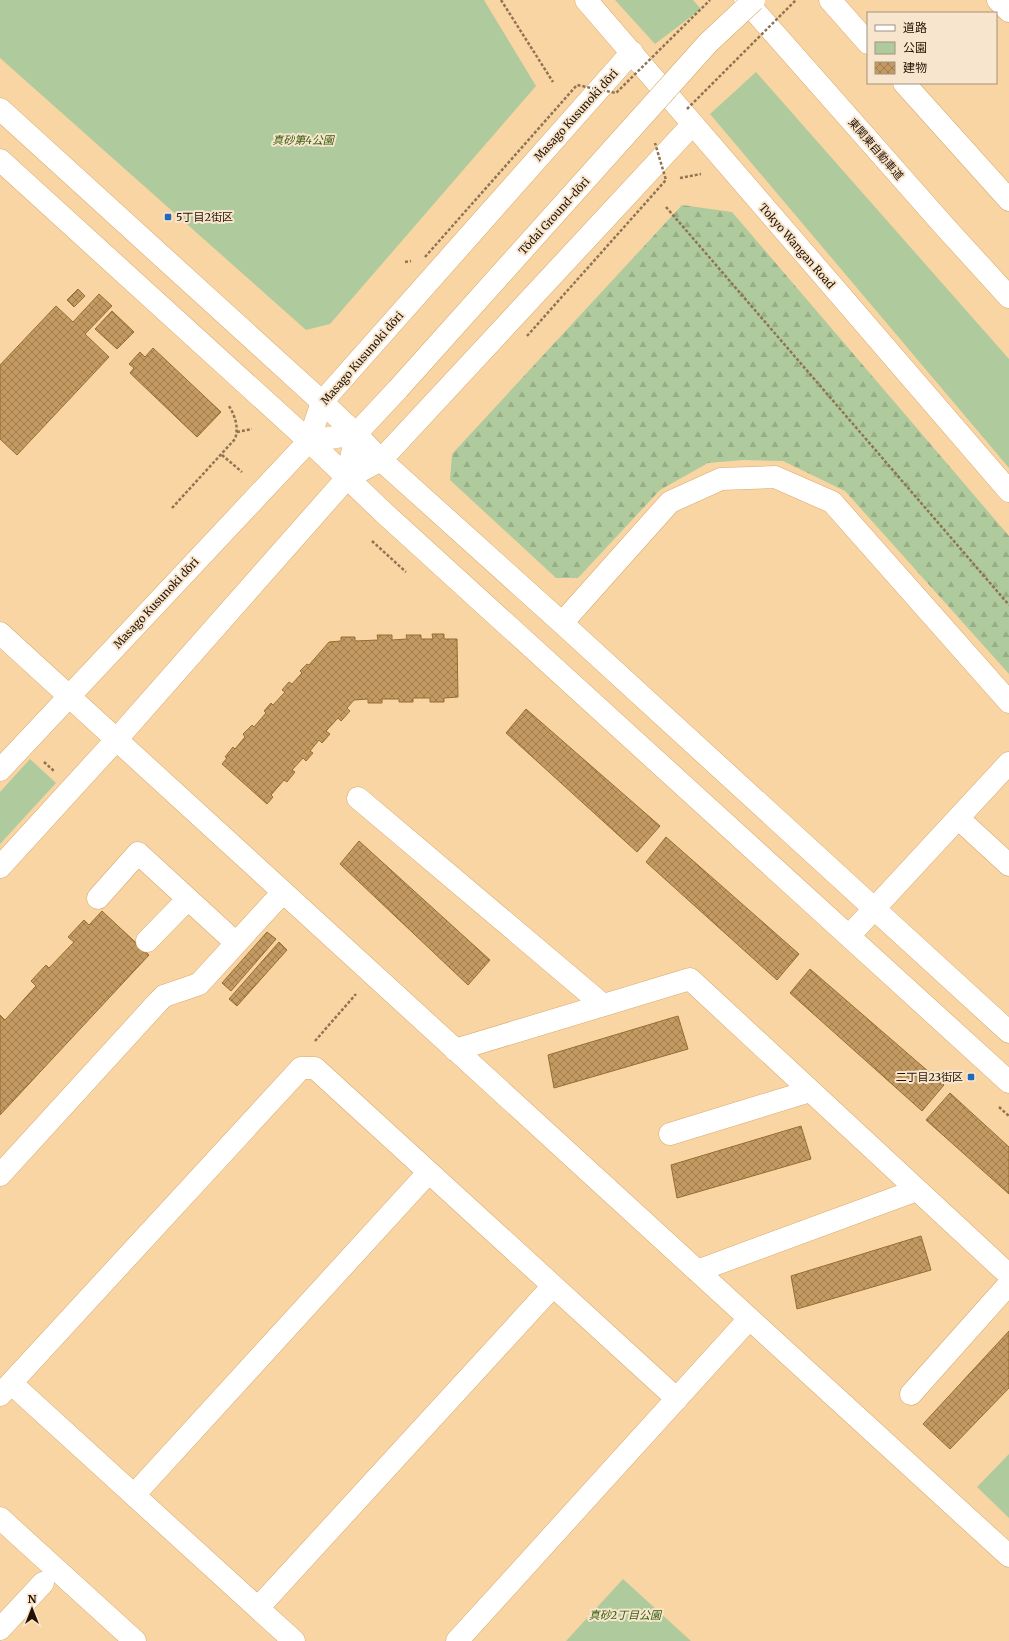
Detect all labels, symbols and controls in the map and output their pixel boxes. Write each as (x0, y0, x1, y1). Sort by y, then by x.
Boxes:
legend (867, 12, 997, 84)
text: 道路 (903, 20, 927, 35)
text: 公園 (903, 40, 927, 55)
text: 建物 (903, 60, 927, 75)
street label: Masago Kusunoki dōri (531, 66, 621, 164)
street label: 東関東自動車道 (845, 115, 907, 183)
park label: 真砂第4公園 (272, 133, 336, 147)
street label: Tōdai Ground-dōri (516, 174, 593, 258)
street label: Tokyo Wangan Road (756, 200, 838, 292)
place label: 5丁目2街区 (176, 210, 233, 224)
marker: 5丁目2街区 (163, 212, 173, 222)
street label: Masago Kusunoki dōri (318, 308, 407, 407)
street label: Masago Kusunoki dōri (110, 554, 202, 651)
place label: 二丁目23街区 (896, 1070, 963, 1084)
marker: 二丁目23街区 (966, 1072, 976, 1082)
north arrow (12, 1589, 52, 1629)
text: N (28, 1592, 37, 1606)
park label: 真砂2丁目公園 (589, 1608, 663, 1622)

